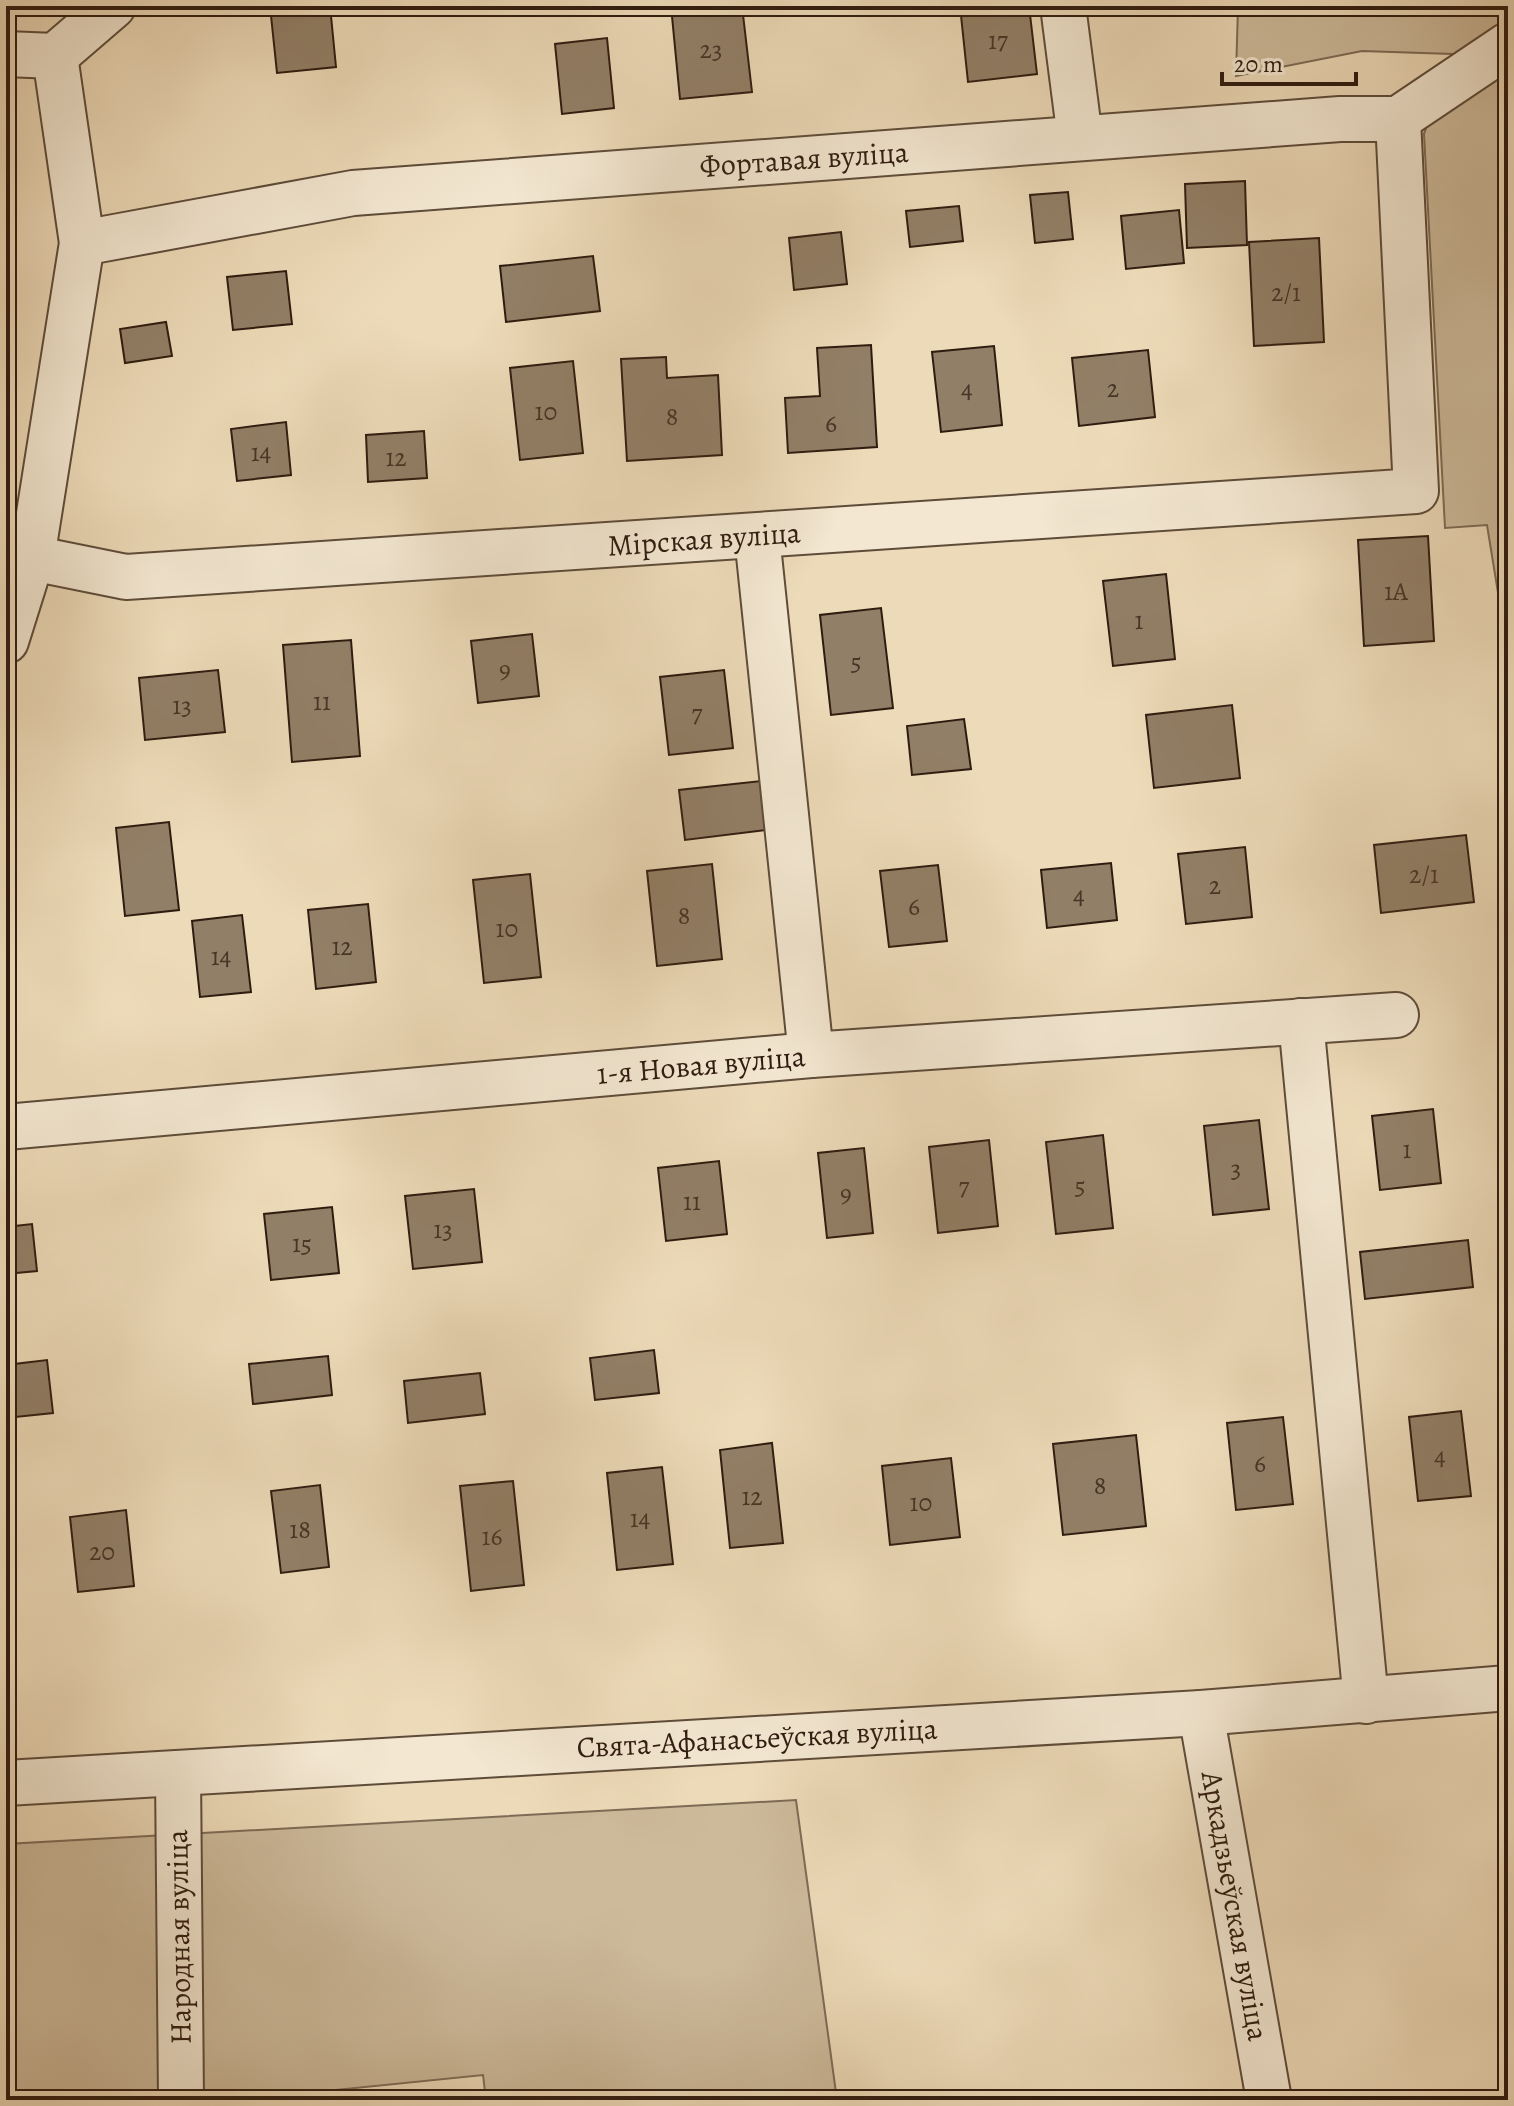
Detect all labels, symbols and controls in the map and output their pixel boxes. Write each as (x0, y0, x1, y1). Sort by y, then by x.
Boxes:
house number: 17 (988, 23, 1008, 58)
house number: 23 (699, 32, 723, 67)
scale bar (1222, 36, 1356, 86)
text: 20 m (1234, 48, 1283, 80)
street label: Фортавая вуліца (698, 132, 910, 186)
house number: 2/1 (1271, 275, 1301, 310)
house number: 2 (1107, 371, 1119, 406)
house number: 4 (961, 372, 973, 407)
house number: 10 (535, 394, 557, 429)
house number: 8 (666, 399, 678, 434)
house number: 6 (825, 406, 837, 441)
house number: 14 (251, 435, 272, 470)
house number: 12 (385, 440, 407, 475)
street label: Мірская вуліца (606, 512, 802, 566)
house number: 1А (1384, 574, 1409, 609)
house number: 1 (1135, 603, 1144, 638)
house number: 5 (850, 644, 862, 679)
house number: 9 (499, 652, 511, 687)
house number: 11 (313, 684, 331, 719)
house number: 13 (172, 688, 192, 723)
house number: 7 (692, 696, 703, 731)
house number: 2/1 (1409, 857, 1439, 892)
house number: 2 (1209, 868, 1221, 903)
house number: 4 (1073, 878, 1085, 913)
house number: 6 (908, 889, 920, 924)
house number: 8 (678, 898, 690, 933)
house number: 10 (496, 911, 518, 946)
house number: 12 (331, 929, 353, 964)
house number: 14 (211, 939, 232, 974)
street label: 1-я Новая вуліца (595, 1036, 807, 1094)
house number: 1 (1403, 1132, 1412, 1167)
house number: 3 (1231, 1151, 1241, 1186)
house number: 5 (1074, 1168, 1086, 1203)
house number: 7 (959, 1169, 970, 1204)
house number: 9 (840, 1176, 852, 1211)
house number: 11 (683, 1184, 701, 1219)
house number: 13 (433, 1212, 453, 1247)
house number: 15 (292, 1226, 312, 1261)
house number: 4 (1434, 1439, 1446, 1474)
house number: 6 (1254, 1446, 1266, 1481)
house number: 8 (1094, 1468, 1106, 1503)
house number: 12 (741, 1479, 763, 1514)
house number: 10 (910, 1485, 932, 1520)
house number: 14 (630, 1501, 651, 1536)
house number: 18 (289, 1512, 311, 1547)
house number: 16 (482, 1519, 502, 1554)
house number: 20 (89, 1534, 115, 1569)
street label: Свята-Афанасьеўская вуліца (576, 1709, 939, 1767)
street label: Аркадзьеўская вуліца (1191, 1767, 1278, 2044)
street label: Народная вуліца (157, 1829, 201, 2045)

